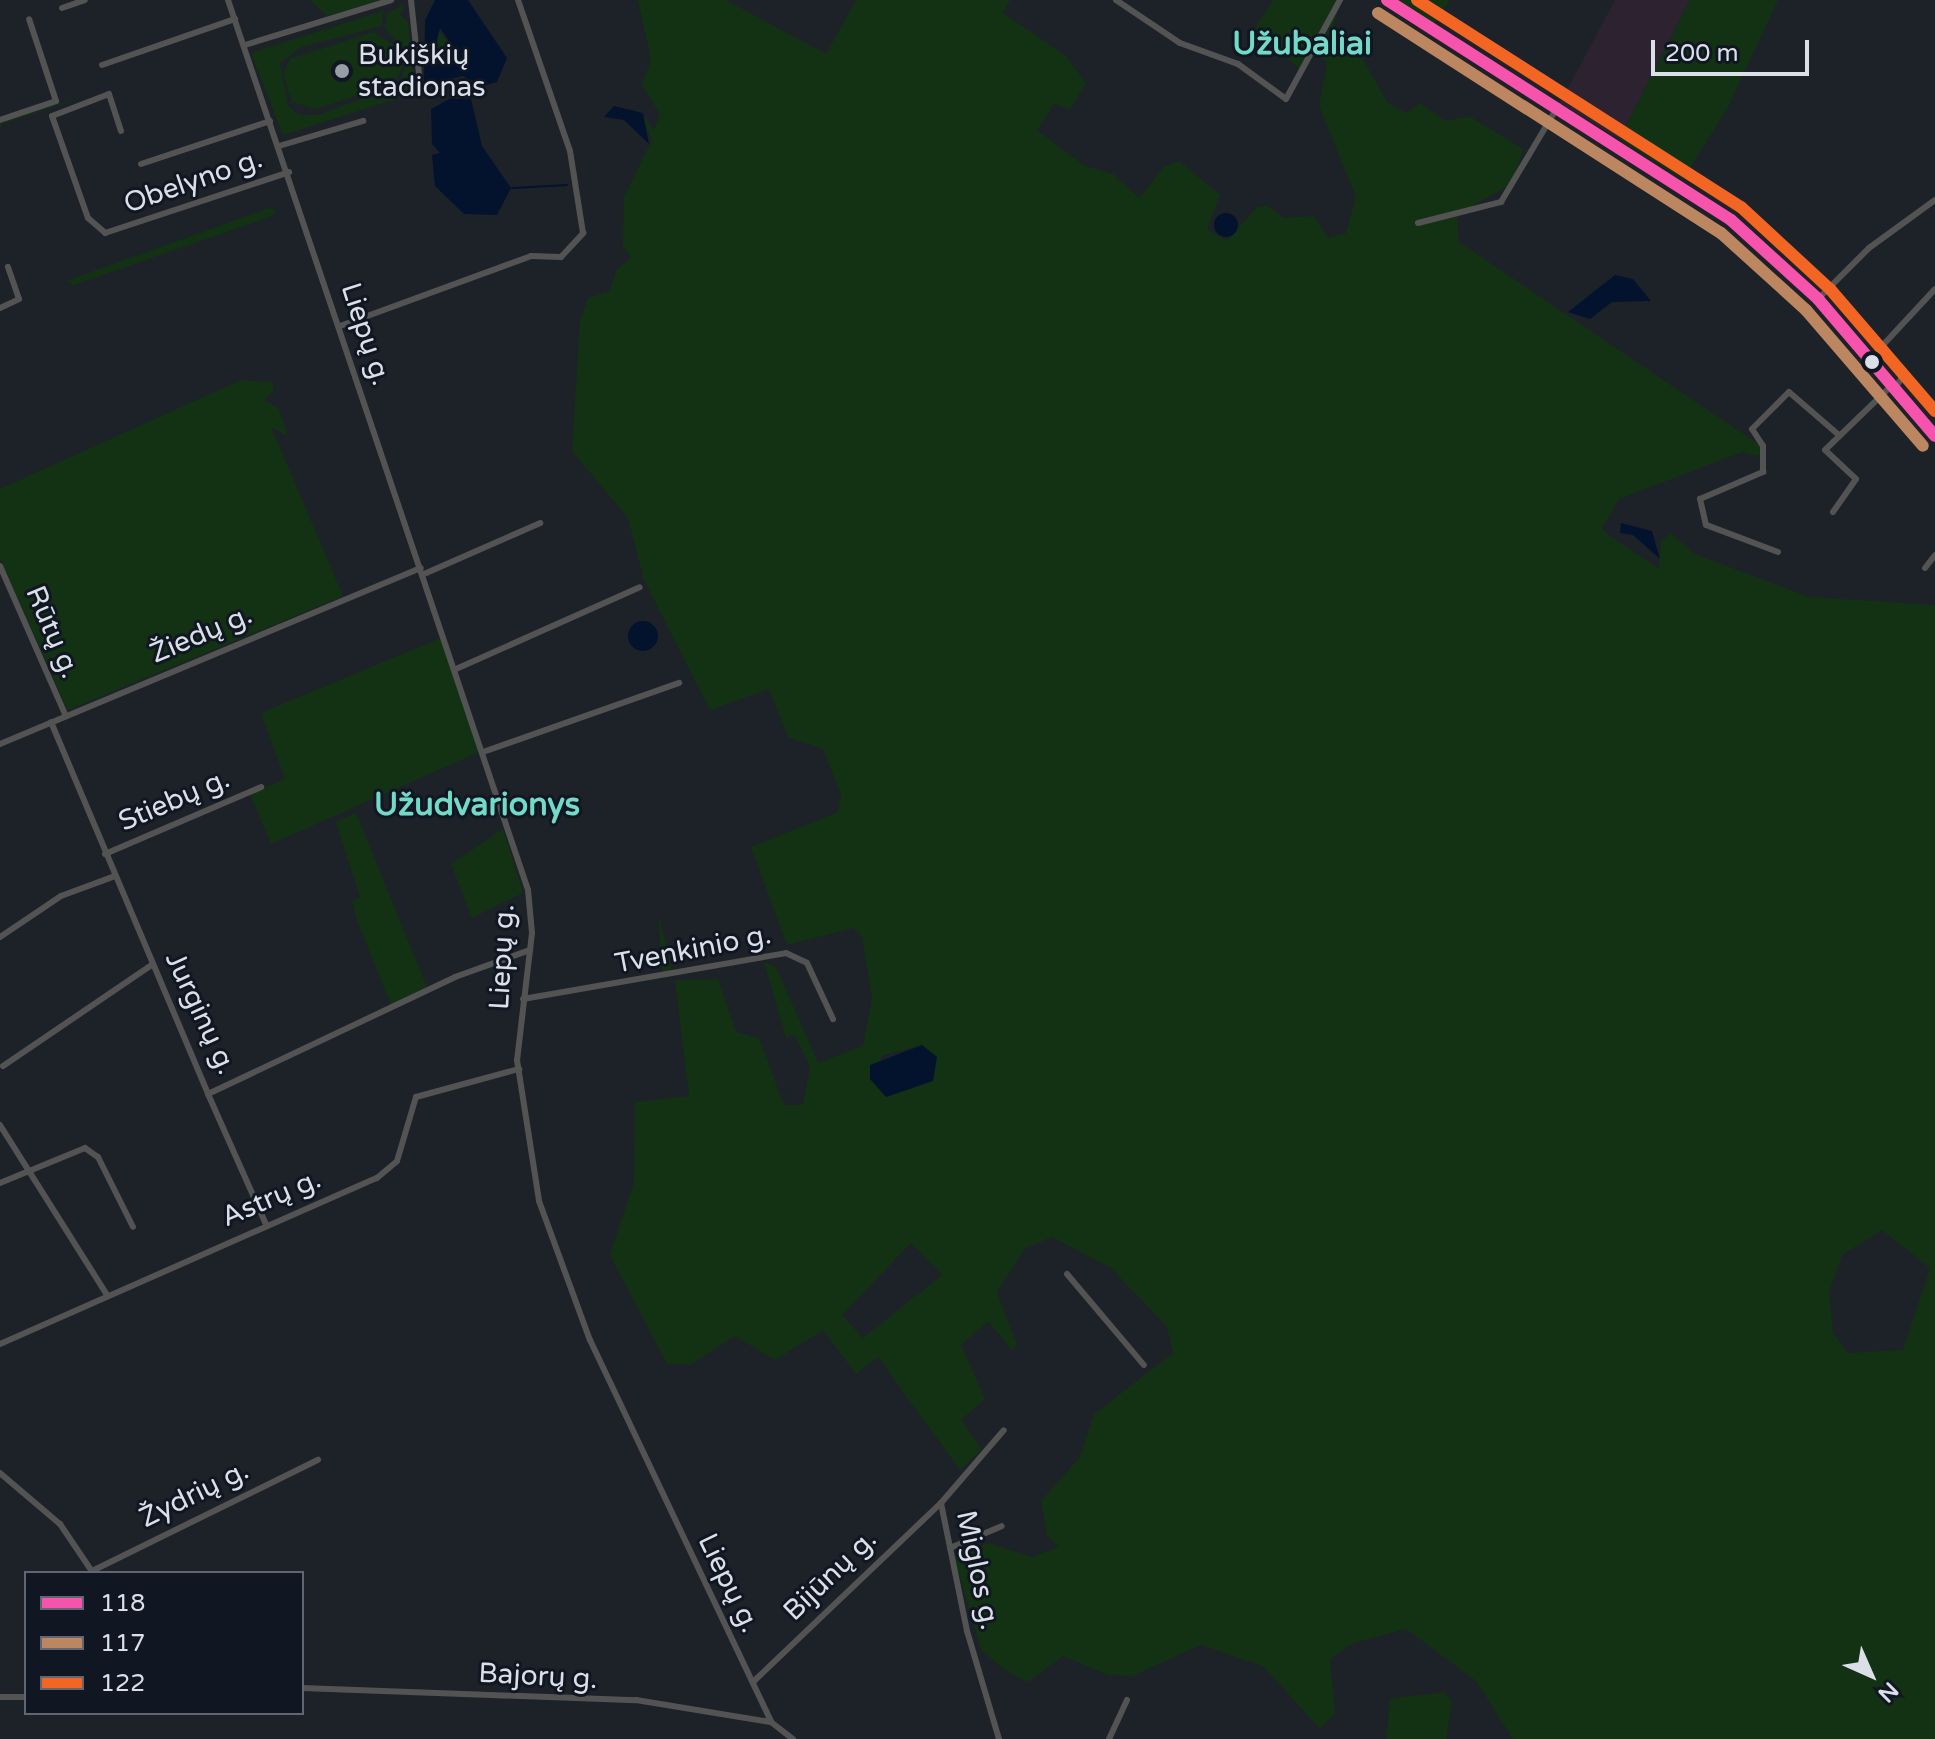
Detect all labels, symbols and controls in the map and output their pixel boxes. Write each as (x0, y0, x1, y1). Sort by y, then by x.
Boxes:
scale bar (1655, 24, 1813, 74)
district label: Užubaliai (1232, 25, 1372, 63)
place label: Bukiškių stadionas (358, 38, 486, 104)
text: 200 m (1665, 39, 1739, 68)
marker: Bukiškių stadionas (333, 62, 351, 80)
street label: Obelyno g. (119, 142, 267, 220)
street label: Liepų g. (334, 278, 398, 390)
unlabelled marker (1864, 354, 1880, 370)
street label: Rūtų g. (19, 581, 87, 683)
street label: Žiedų g. (145, 598, 257, 670)
street label: Stiebų g. (114, 762, 234, 838)
district label: Užudvarionys (374, 786, 580, 824)
street label: Liepų g. (482, 903, 522, 1011)
street label: Tvenkinio g. (612, 917, 774, 981)
street label: Jurginų g. (158, 946, 244, 1080)
street label: Astrų g. (216, 1162, 326, 1234)
street label: Žydrių g. (134, 1453, 254, 1535)
street label: Miglos g. (949, 1507, 1007, 1633)
street label: Bijūnų g. (776, 1522, 884, 1628)
street label: Liepų g. (691, 1528, 767, 1638)
legend (24, 1571, 304, 1715)
text: 118 (100, 1589, 145, 1618)
text: 117 (100, 1629, 145, 1658)
north arrow (1831, 1635, 1911, 1715)
street label: Bajorų g. (478, 1656, 598, 1696)
text: 122 (100, 1669, 145, 1698)
text: N (1873, 1677, 1903, 1707)

